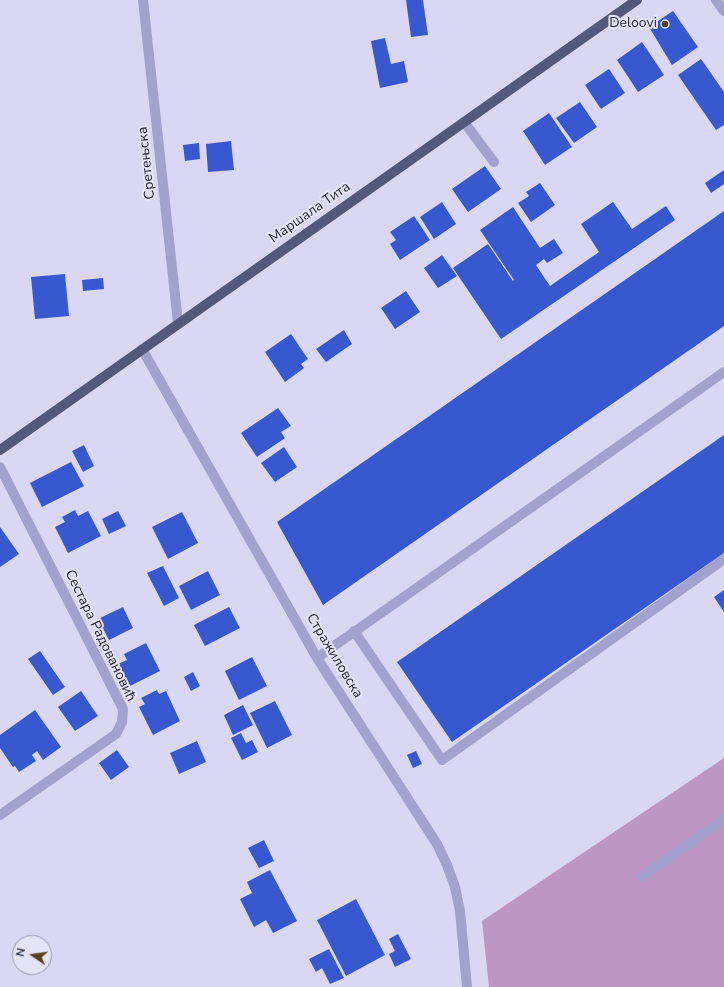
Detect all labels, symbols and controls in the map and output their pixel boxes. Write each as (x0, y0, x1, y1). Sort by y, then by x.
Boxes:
place label: Deloovi (609, 16, 657, 32)
marker: Deloovi (660, 19, 670, 29)
street label: Сретењска (135, 126, 159, 200)
street label: Маршала Тита (266, 179, 354, 247)
street label: Сестара Радовановић (61, 567, 139, 705)
street label: Стражиловска (302, 611, 366, 701)
north arrow (12, 935, 52, 975)
text: N (13, 947, 29, 958)

